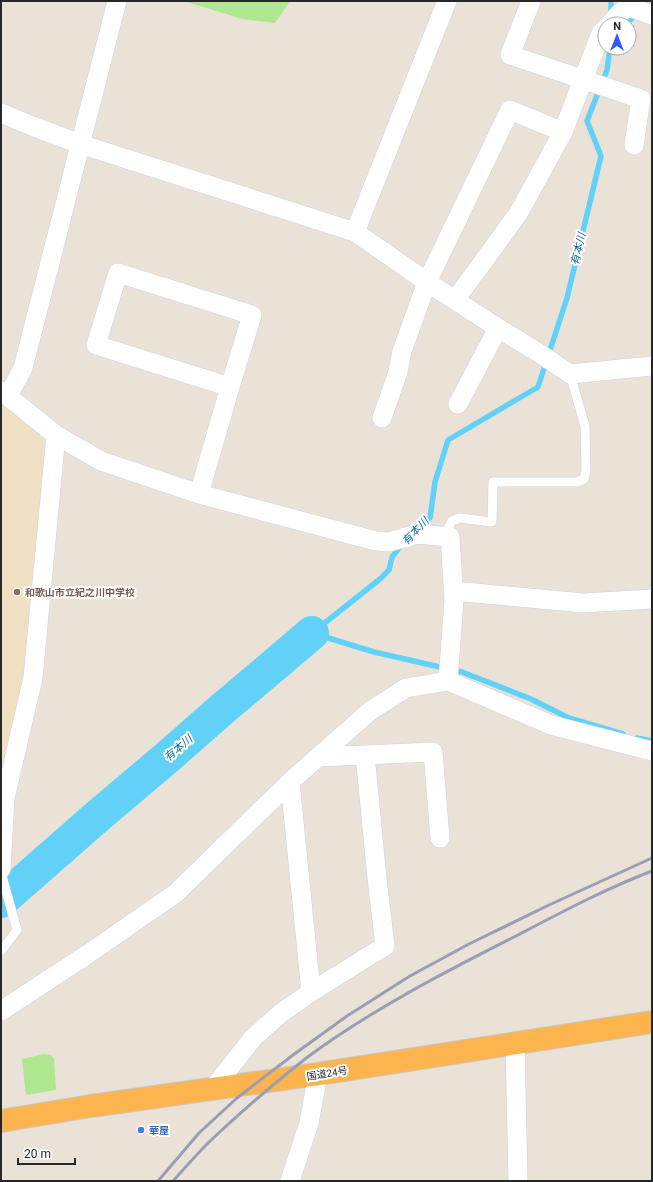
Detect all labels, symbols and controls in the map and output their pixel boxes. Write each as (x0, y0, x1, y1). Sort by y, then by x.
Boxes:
north arrow (597, 16, 637, 56)
text: N (613, 20, 621, 33)
water label: 有本川 (568, 231, 589, 267)
water label: 有本川 (399, 514, 432, 548)
marker: 和歌山市立紀之川中学校 (12, 587, 22, 597)
place label: 和歌山市立紀之川中学校 (25, 587, 135, 598)
water label: 有本川 (162, 732, 196, 764)
street label: 国道24号 (306, 1065, 348, 1082)
marker: 華屋 (136, 1125, 146, 1135)
place label: 華屋 (149, 1125, 169, 1136)
scale bar (18, 1140, 75, 1166)
text: 20 m (24, 1147, 51, 1161)

